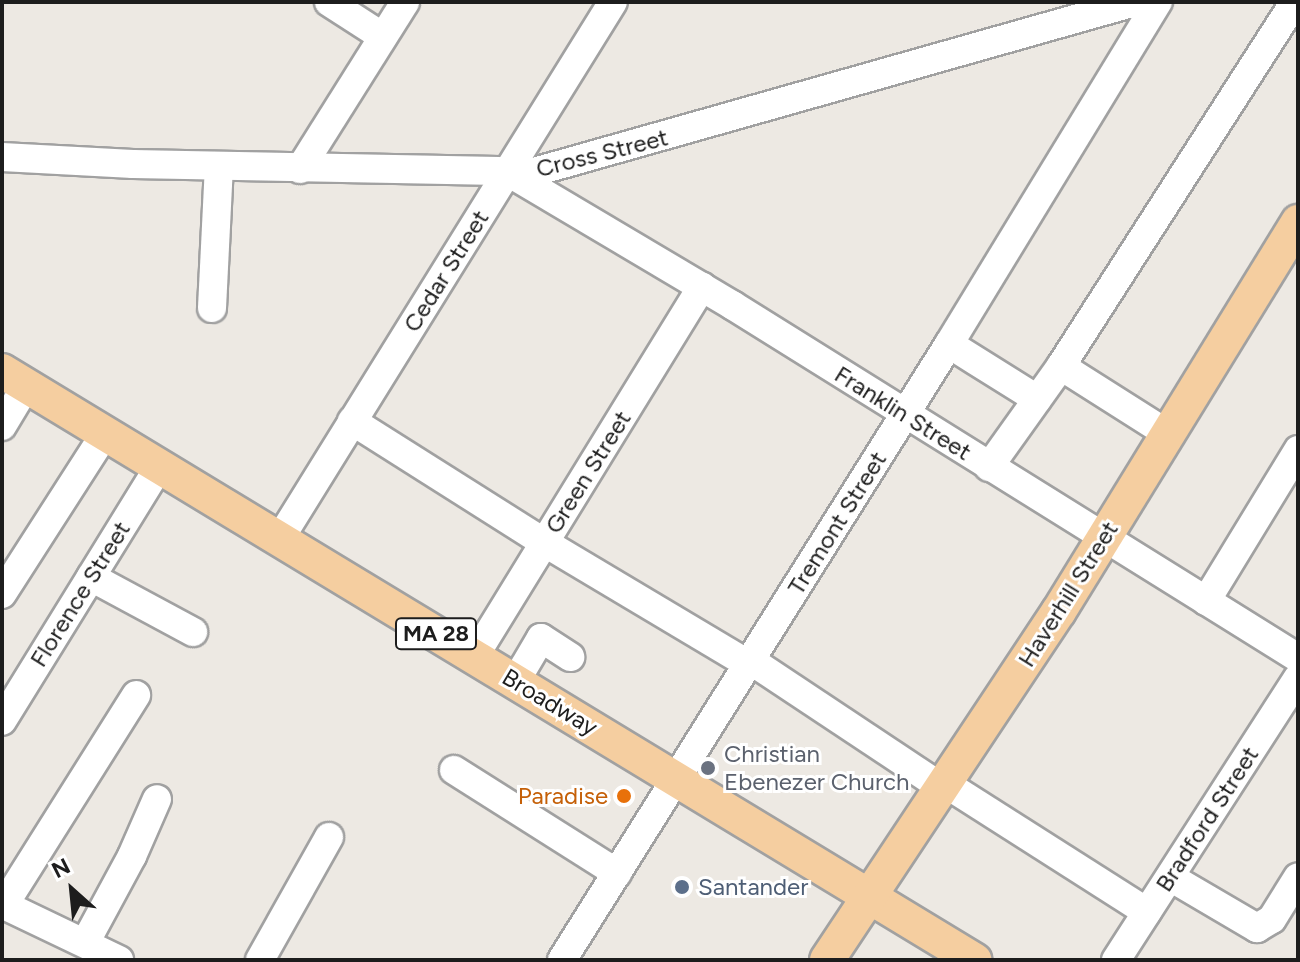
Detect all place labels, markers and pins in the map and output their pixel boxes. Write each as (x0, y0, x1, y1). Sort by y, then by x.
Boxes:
place label: Christian Ebenezer Church (724, 740, 909, 796)
marker: Christian Ebenezer Church (699, 759, 717, 777)
place label: Paradise (518, 782, 608, 810)
marker: Paradise (615, 787, 633, 805)
place label: Santander (698, 873, 808, 901)
marker: Santander (673, 878, 691, 896)

